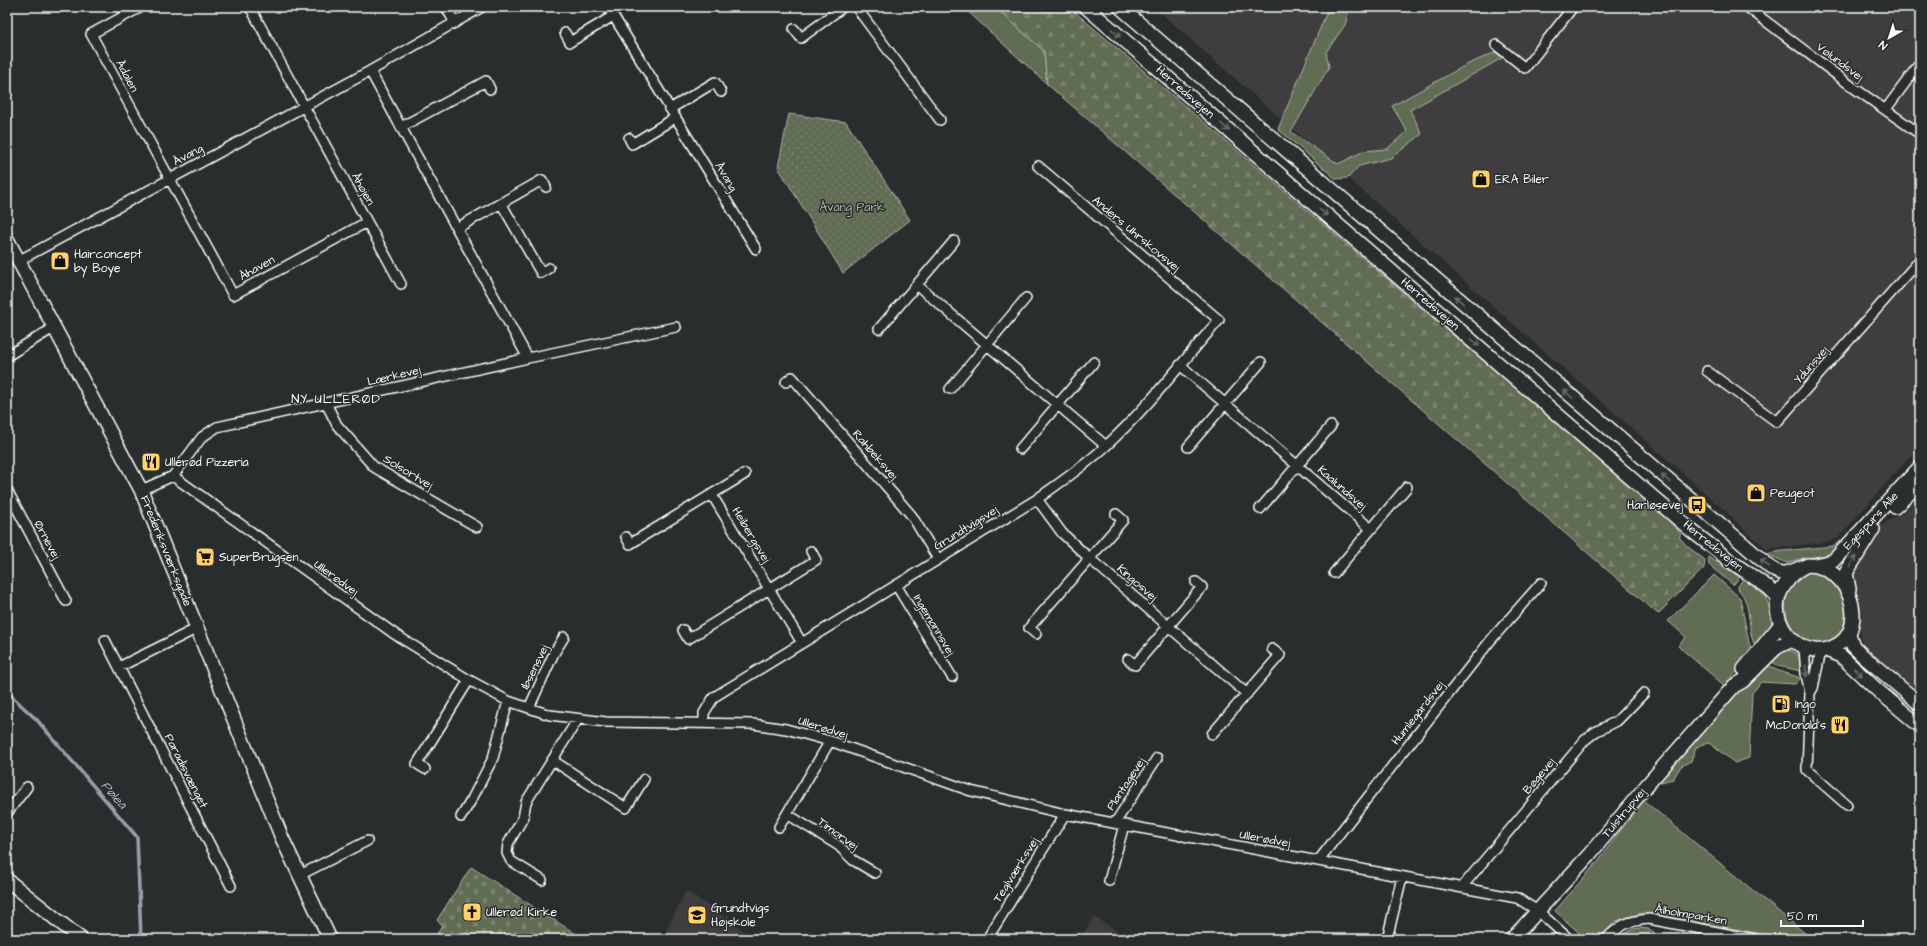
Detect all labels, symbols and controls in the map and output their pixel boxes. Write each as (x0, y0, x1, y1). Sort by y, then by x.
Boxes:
north arrow (1869, 18, 1909, 58)
one-way arrow (1111, 28, 1121, 37)
text: N (1876, 37, 1890, 53)
street label: Vølundsvej (1813, 39, 1868, 86)
street label: Ådalen (111, 57, 143, 95)
street label: Herredsvejen (1152, 62, 1218, 122)
one-way arrow (1220, 122, 1230, 131)
street label: Åvang (170, 140, 207, 171)
street label: Åvang (710, 159, 742, 196)
shop icon: ERA Biler (1470, 168, 1492, 190)
street label: Åhøjen (347, 170, 379, 208)
place label: ERA Biler (1495, 171, 1549, 188)
street label: Anders Uhrskovsvej (1088, 192, 1184, 277)
park label: Åvang Park (820, 199, 885, 217)
one-way arrow (1318, 207, 1328, 216)
place label: Hairconcept by Boye (74, 246, 142, 278)
shop icon: Hairconcept by Boye (49, 250, 71, 272)
street label: Åhaven (236, 251, 278, 285)
street label: Herredsvejen (1397, 274, 1463, 334)
one-way arrow (1454, 295, 1464, 304)
one-way arrow (1469, 338, 1480, 347)
street label: Ydunsvej (1790, 342, 1833, 388)
street label: Lærkevej (365, 361, 423, 390)
one-way arrow (1563, 389, 1573, 398)
district label: NY ULLERØD (291, 390, 381, 408)
street label: Rahbeksvej (848, 426, 902, 485)
street label: Solsortvej (380, 450, 437, 494)
restaurant icon: Ullerød Pizzeria (140, 451, 162, 473)
place label: Ullerød Pizzeria (165, 454, 249, 471)
street label: Kaalundsvej (1314, 462, 1371, 515)
one-way arrow (1661, 474, 1672, 483)
shop icon: Peugeot (1745, 482, 1767, 504)
place label: Peugeot (1770, 485, 1815, 503)
street label: Egespurs Alle (1840, 488, 1904, 555)
street label: Frederiksværksgade (135, 493, 196, 610)
bus stop icon: Harløsevej (1686, 494, 1708, 516)
place label: Harløsevej (1627, 497, 1684, 514)
street label: Grundtvigsvej (930, 501, 1003, 555)
street label: Heibergsvej (727, 504, 775, 567)
street label: Herredsvejen (1679, 516, 1747, 576)
street label: Ørnevej (30, 517, 65, 563)
supermarket icon: SuperBrugsen (194, 546, 216, 568)
place label: SuperBrugsen (219, 549, 299, 567)
one-way arrow (1849, 555, 1857, 567)
street label: Ullerødvej (310, 556, 362, 600)
one-way arrow (1760, 559, 1771, 568)
street label: Kingosvej (1112, 561, 1162, 607)
street label: Ingemannsvej (908, 591, 959, 660)
street label: Ibsensvej (517, 641, 554, 692)
one-way arrow (1802, 664, 1809, 677)
one-way arrow (1852, 667, 1862, 676)
street label: Humlegårdsvej (1388, 677, 1450, 749)
fuel station icon: Ingo (1770, 693, 1792, 715)
place label: Ingo (1795, 696, 1816, 714)
street label: Ullerødvej (796, 712, 851, 744)
restaurant icon: McDonald's (1829, 714, 1851, 736)
place label: McDonald's (1766, 717, 1826, 734)
street label: Paradisvænget (159, 731, 212, 812)
street label: Plantagevej (1102, 753, 1151, 814)
street label: Bøgevej (1519, 753, 1561, 799)
water label: Pøleå (97, 777, 132, 814)
street label: Tulstrupvej (1598, 784, 1651, 842)
street label: Timorvej (814, 813, 863, 855)
street label: Ullerødvej (1238, 826, 1293, 852)
street label: Teglværksvej (989, 833, 1044, 907)
place label: Grundtvigs Højskole (711, 900, 769, 931)
street label: Ålholmparken (1654, 900, 1728, 930)
church icon: Ullerød Kirke (461, 901, 483, 923)
scale bar (1781, 902, 1863, 928)
place label: Ullerød Kirke (486, 904, 557, 921)
school or university icon: Grundtvigs Højskole (686, 904, 708, 926)
text: 50 m (1787, 908, 1818, 925)

